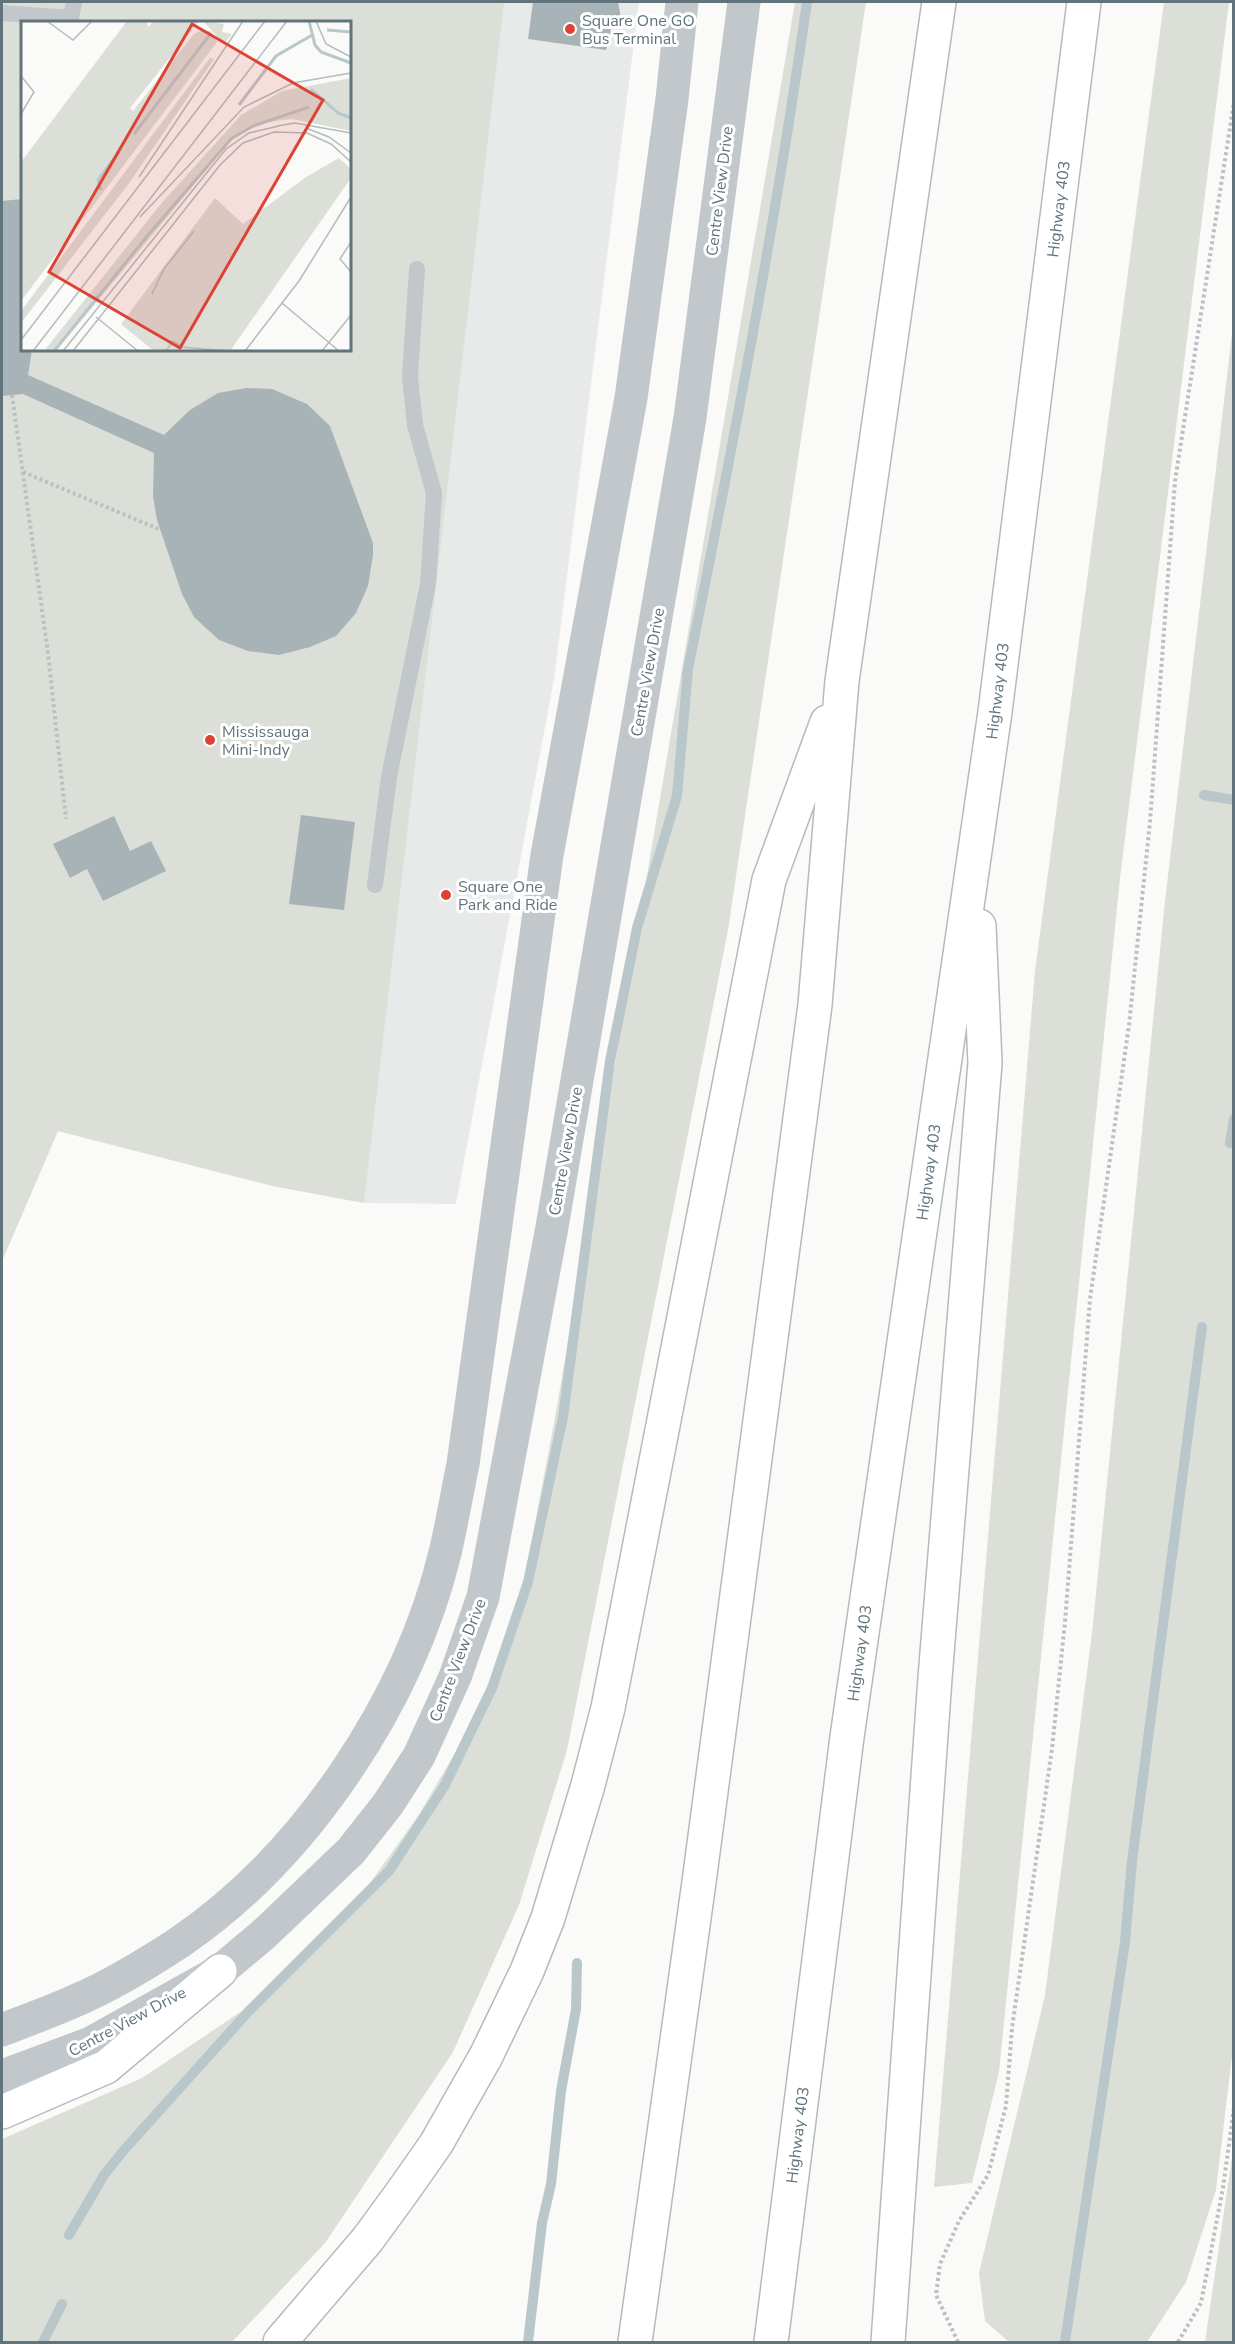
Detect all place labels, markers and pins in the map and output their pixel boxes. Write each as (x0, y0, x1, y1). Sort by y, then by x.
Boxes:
place label: Square One GO Bus Terminal (582, 10, 695, 50)
marker: Square One GO Bus Terminal (563, 22, 577, 36)
place label: Mississauga Mini-Indy (222, 721, 309, 761)
marker: Mississauga Mini-Indy (203, 733, 217, 747)
place label: Square One Park and Ride (458, 876, 557, 916)
marker: Square One Park and Ride (439, 888, 453, 902)

